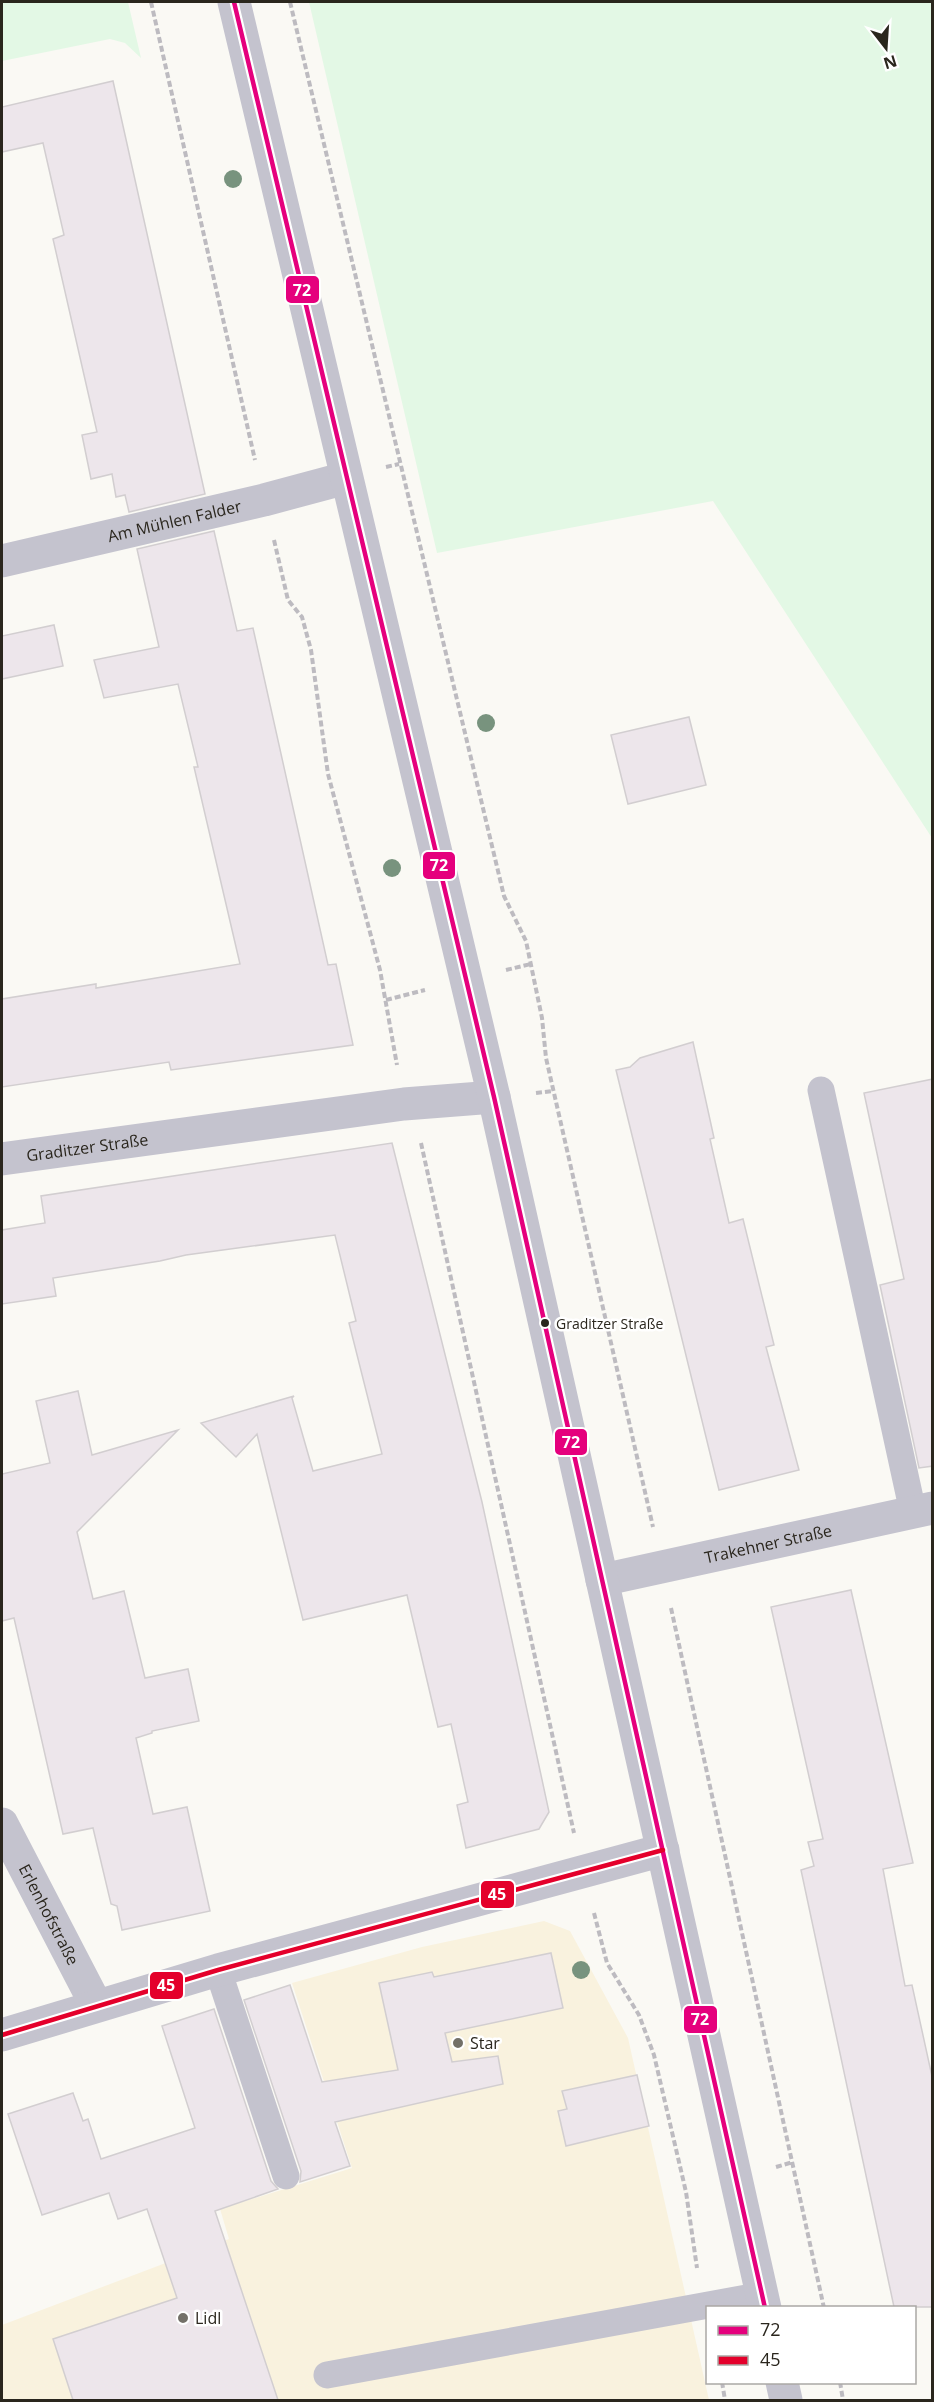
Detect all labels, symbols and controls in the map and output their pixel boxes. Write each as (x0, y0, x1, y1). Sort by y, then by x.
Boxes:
north arrow (856, 18, 916, 78)
text: N (881, 50, 900, 75)
line badge: 72 (285, 275, 320, 304)
text: 72 (293, 279, 311, 301)
street label: Am Mühlen Falder (105, 495, 244, 547)
line badge: 72 (422, 851, 456, 880)
text: 72 (430, 854, 448, 876)
street label: Graditzer Straße (25, 1128, 149, 1167)
place label: Graditzer Straße (556, 1314, 663, 1333)
marker: Graditzer Straße (539, 1317, 551, 1329)
line badge: 72 (554, 1428, 588, 1456)
text: 72 (562, 1431, 580, 1453)
street label: Trakehner Straße (702, 1519, 834, 1568)
street label: Erlenhofstraße (14, 1860, 84, 1969)
line badge: 45 (480, 1880, 515, 1909)
text: 45 (488, 1883, 506, 1905)
line badge: 45 (149, 1971, 184, 2000)
text: 45 (157, 1974, 175, 1996)
line badge: 72 (683, 2005, 718, 2034)
text: 72 (691, 2008, 709, 2030)
place label: Star (470, 2032, 500, 2054)
marker: Star (451, 2036, 465, 2050)
legend (706, 2306, 916, 2384)
place label: Lidl (195, 2307, 221, 2329)
marker: Lidl (176, 2311, 190, 2325)
text: 72 (760, 2317, 781, 2341)
text: 45 (760, 2347, 781, 2371)

